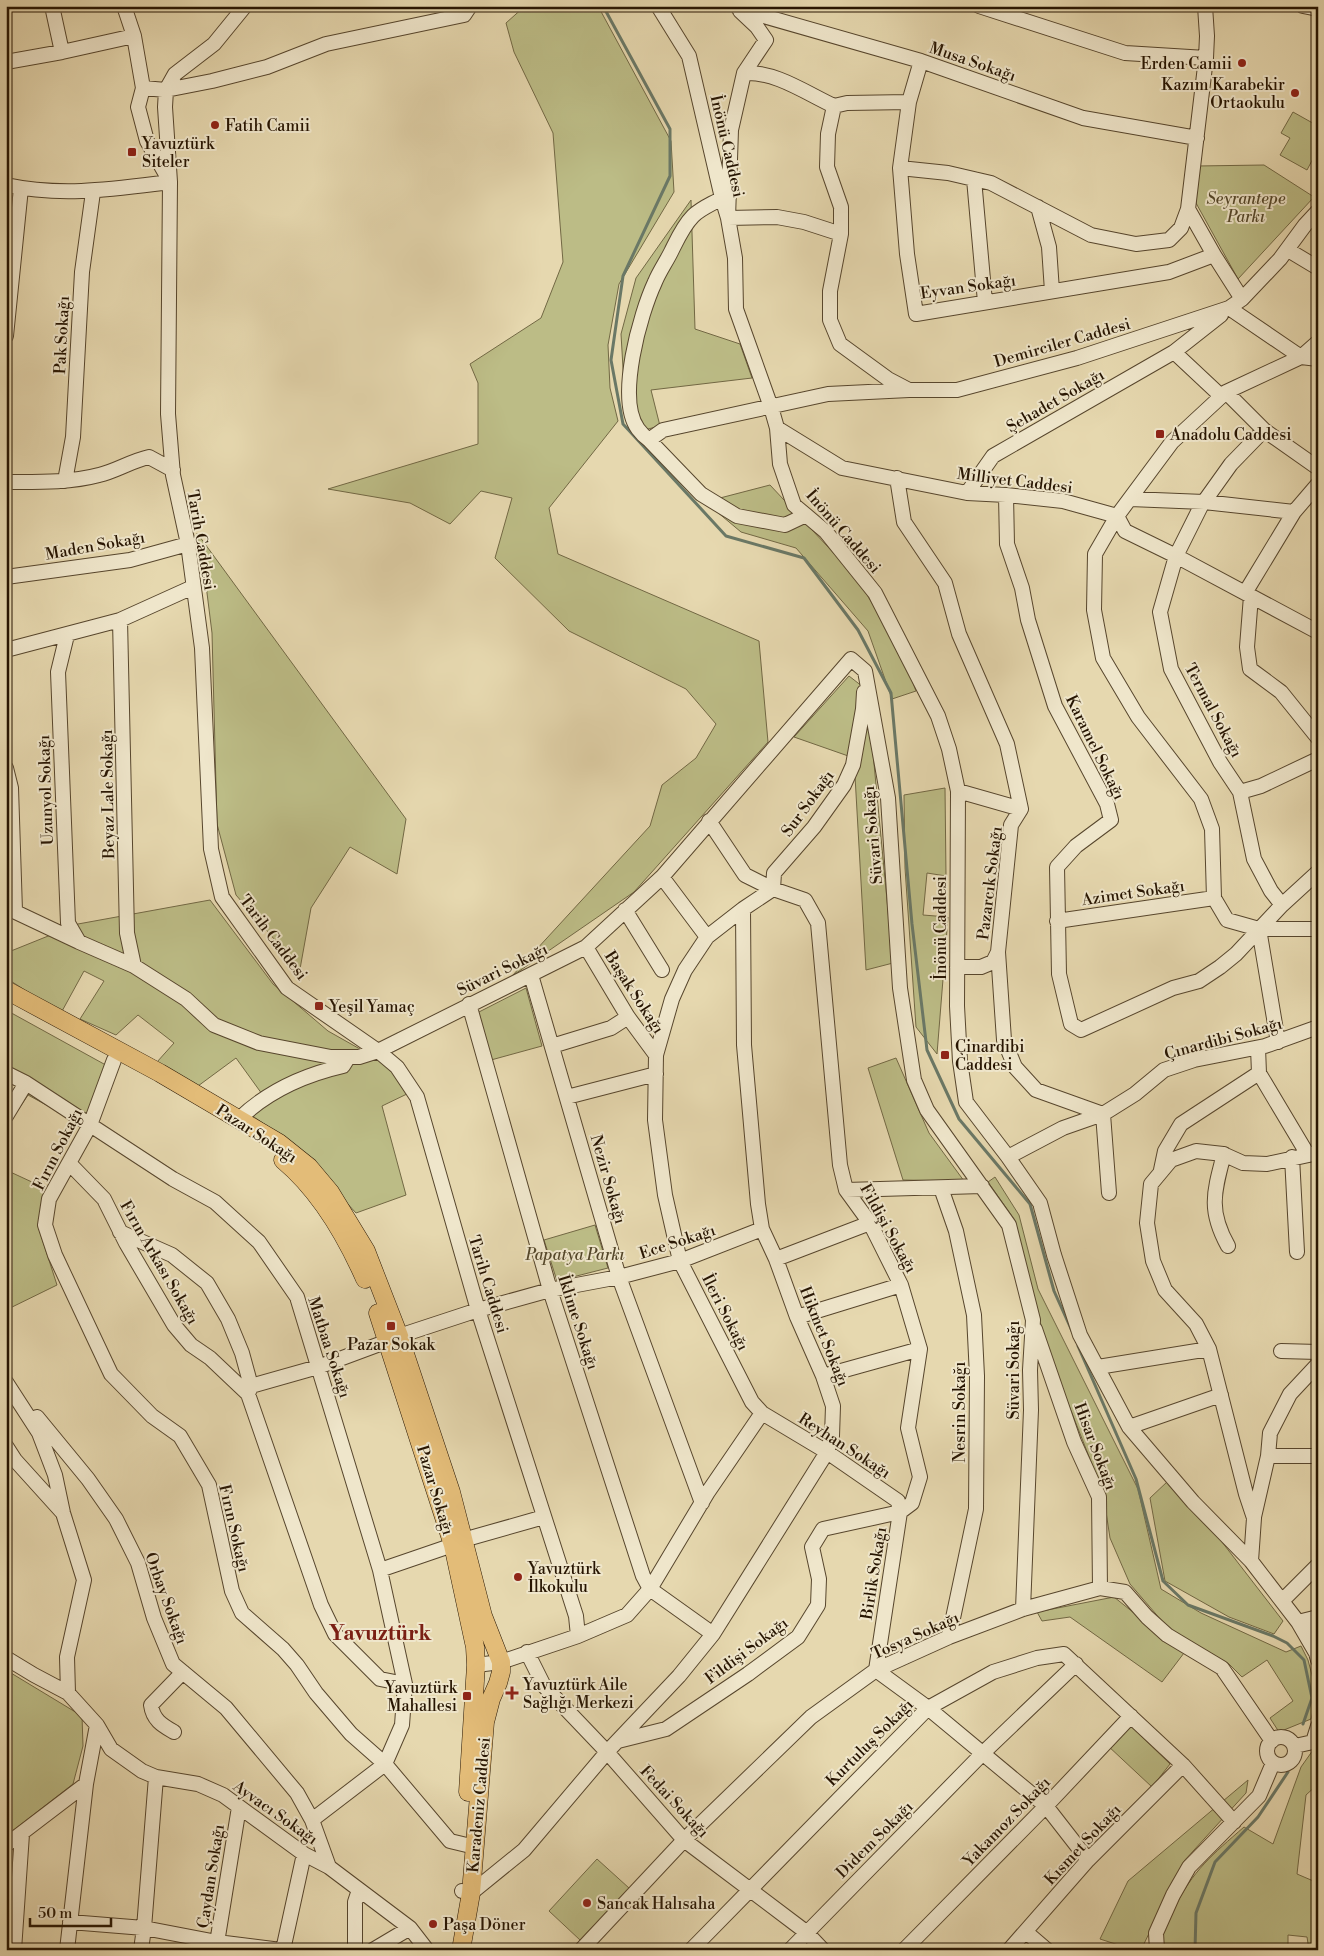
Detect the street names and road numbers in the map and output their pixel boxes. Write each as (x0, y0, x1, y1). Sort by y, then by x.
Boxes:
street label: Musa Sokağı (927, 38, 1019, 86)
street label: İnönü Caddesi (706, 93, 750, 199)
street label: Eyvan Sokağı (919, 270, 1017, 304)
street label: Pak Sokağı (50, 295, 74, 375)
street label: Demirciler Caddesi (992, 314, 1133, 372)
street label: Şehadet Sokağı (1003, 365, 1108, 437)
street label: Milliyet Caddesi (956, 464, 1074, 498)
street label: İnönü Caddesi (802, 484, 886, 578)
street label: Tarih Caddesi (182, 489, 220, 592)
street label: Maden Sokağı (44, 527, 147, 565)
street label: Termal Sokağı (1180, 660, 1246, 761)
street label: Karamel Sokağı (1061, 692, 1129, 803)
street label: Beyaz Lale Sokağı (97, 729, 119, 860)
street label: Uzunyol Sokağı (34, 734, 58, 846)
street label: Sur Sokağı (777, 766, 839, 841)
street label: Süvari Sokağı (859, 785, 887, 885)
street label: Pazarcık Sokağı (973, 825, 1007, 941)
street label: İnönü Caddesi (929, 876, 951, 980)
street label: Azimet Sokağı (1079, 876, 1186, 910)
street label: Tarih Caddesi (235, 891, 312, 984)
street label: Süvari Sokağı (454, 939, 551, 1001)
street label: Başak Sokağı (599, 947, 668, 1038)
street label: Çınardibi Sokağı (1162, 1014, 1285, 1064)
street label: Pazar Sokağı (212, 1100, 301, 1168)
street label: Fırın Sokağı (29, 1105, 87, 1194)
street label: Nezir Sokağı (586, 1132, 630, 1226)
street label: Fildişi Sokağı (855, 1180, 921, 1277)
street label: Fırın Arkası Sokağı (116, 1197, 203, 1328)
street label: Ece Sokağı (637, 1220, 718, 1264)
street label: Tarih Caddesi (464, 1233, 512, 1336)
street label: İleri Sokağı (697, 1270, 755, 1354)
street label: İklime Sokağı (553, 1272, 605, 1372)
street label: Hikmet Sokağı (795, 1283, 853, 1389)
street label: Matbaa Sokağı (303, 1294, 355, 1401)
street label: Süvari Sokağı (1004, 1321, 1024, 1419)
street label: Nesrin Sokağı (950, 1362, 970, 1462)
street label: Hisar Sokağı (1069, 1400, 1121, 1493)
street label: Reyhan Sokağı (795, 1409, 894, 1483)
street label: Pazar Sokağı (412, 1443, 458, 1538)
street label: Fırın Sokağı (214, 1482, 254, 1574)
street label: Birlik Sokağı (857, 1525, 891, 1622)
street label: Orbay Sokağı (140, 1550, 192, 1647)
street label: Tosya Sokağı (868, 1608, 962, 1664)
street label: Fildişi Sokağı (701, 1613, 792, 1689)
street label: Kurtuluş Sokağı (822, 1695, 918, 1791)
street label: Karadeniz Caddesi (463, 1737, 495, 1874)
street label: Fedai Sokağı (636, 1761, 713, 1842)
street label: Yakamoz Sokağı (958, 1773, 1055, 1872)
street label: Ayvacı Sokağı (228, 1776, 322, 1849)
street label: Didem Sokağı (832, 1797, 917, 1882)
street label: Kısmet Sokağı (1040, 1800, 1125, 1889)
street label: Çaydan Sokağı (193, 1823, 229, 1930)

